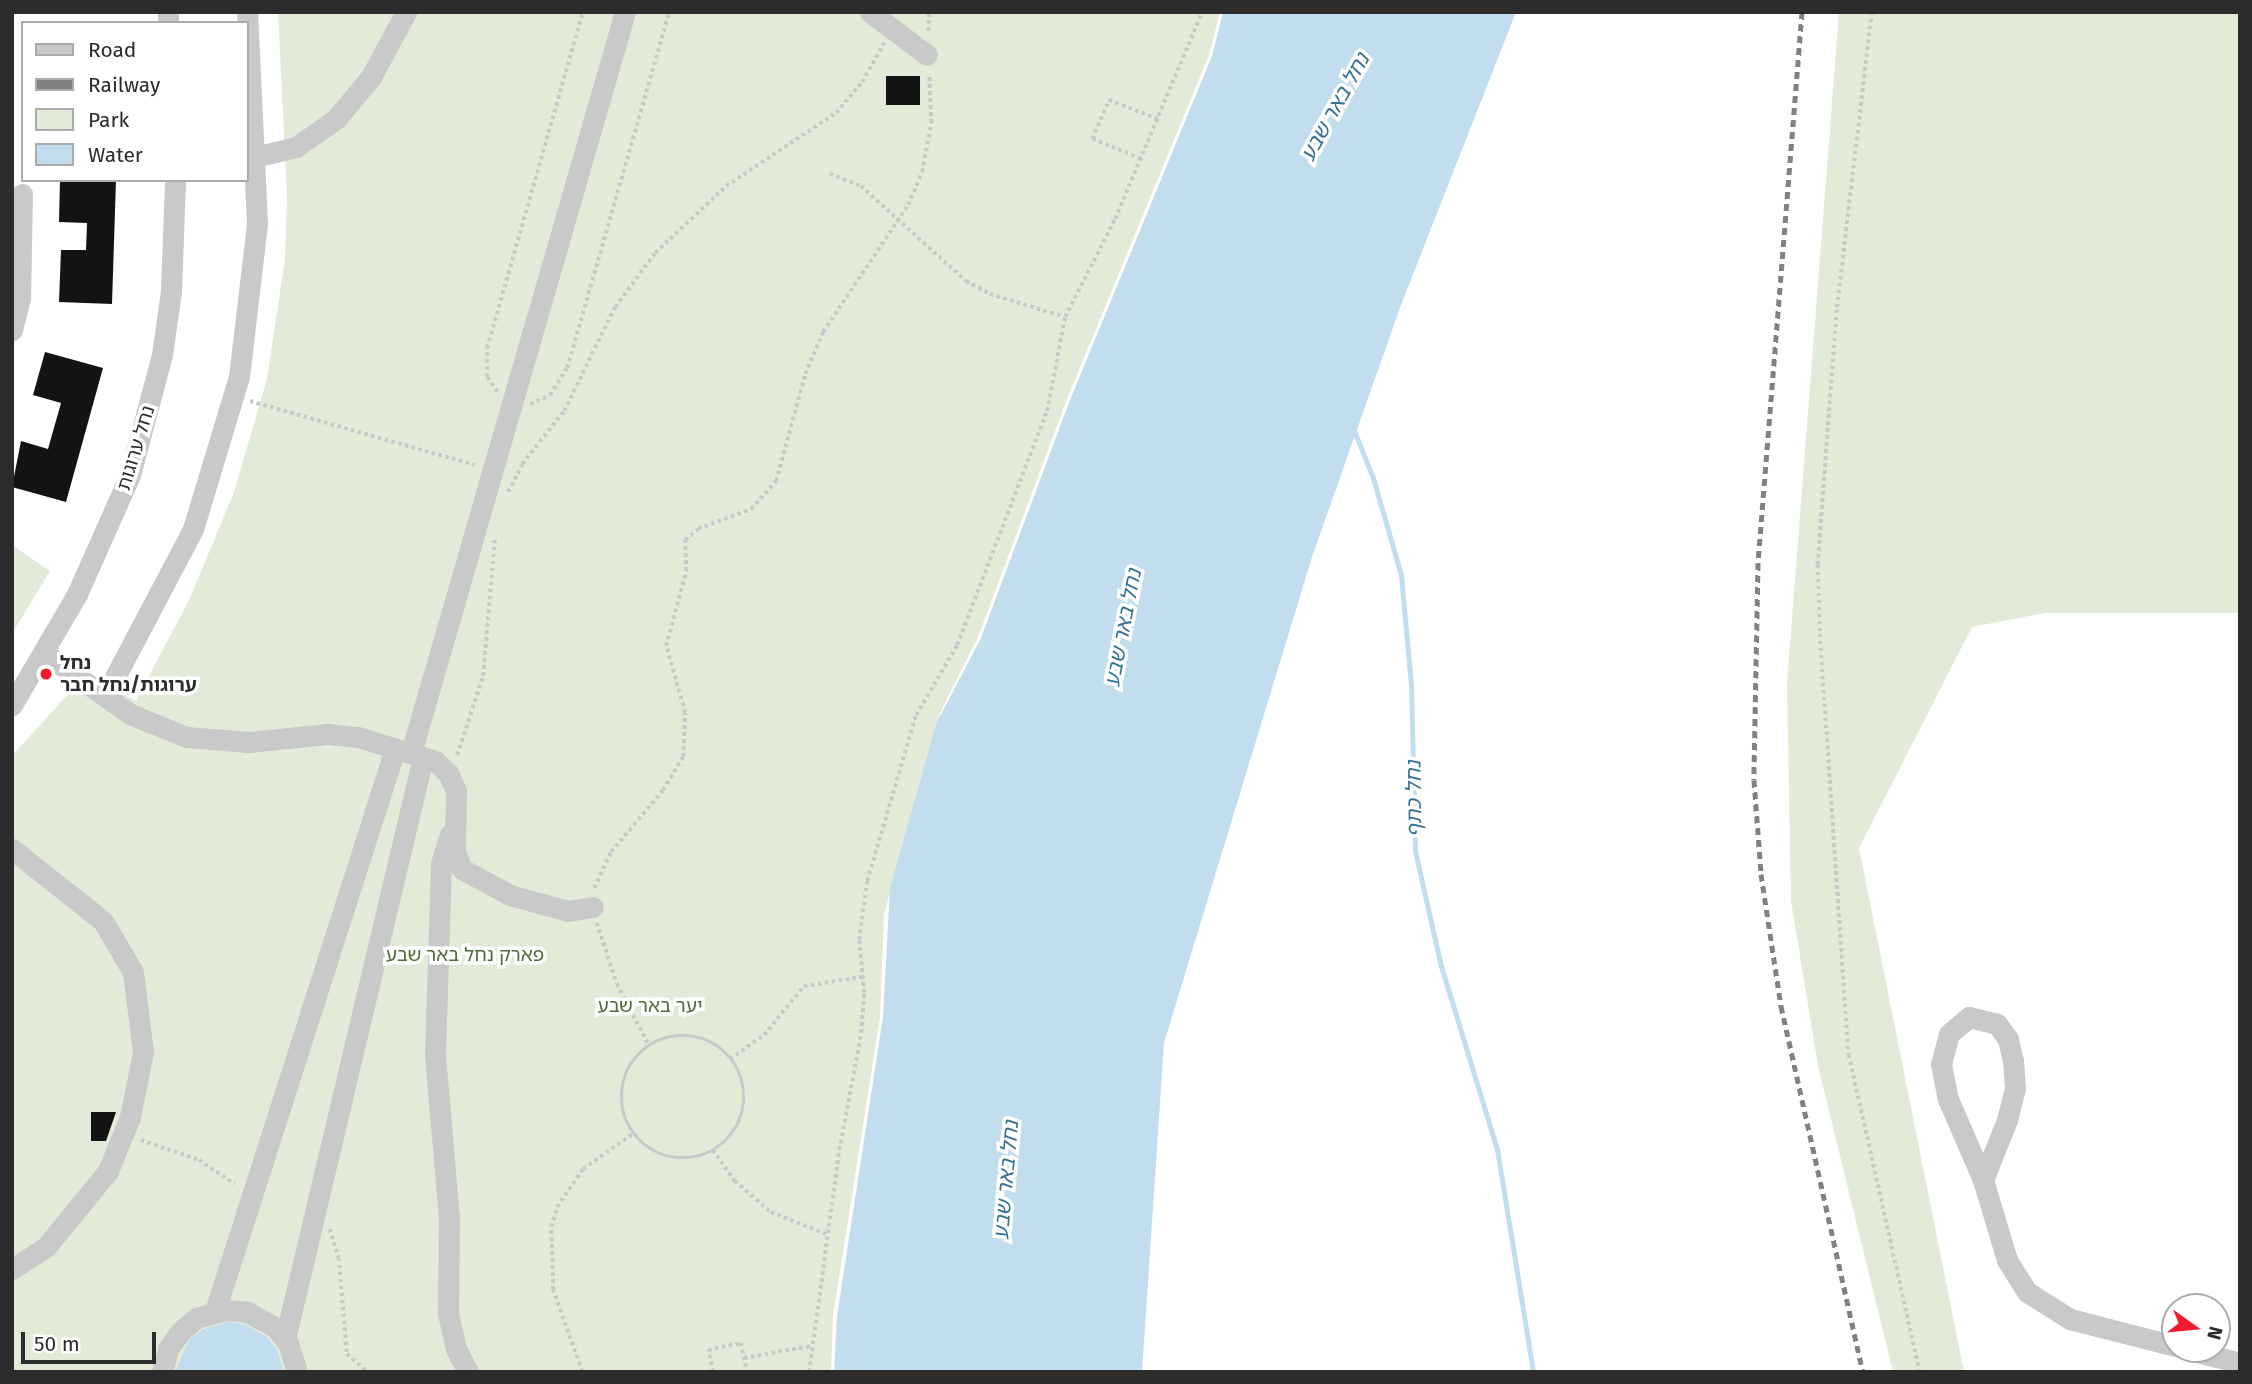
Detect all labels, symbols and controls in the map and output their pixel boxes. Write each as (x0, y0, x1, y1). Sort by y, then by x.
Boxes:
legend (21, 21, 248, 182)
text: Road (88, 37, 136, 63)
water label: נחל באר שבע (1295, 49, 1375, 165)
text: Railway (88, 72, 160, 98)
text: Park (88, 107, 129, 133)
text: Water (88, 142, 143, 168)
street label: נחל ערוגות (112, 403, 160, 493)
water label: נחל באר שבע (1099, 567, 1147, 689)
place label: נחל ערוגות/נחל חבר (60, 652, 197, 696)
marker: נחל ערוגות/נחל חבר (38, 666, 54, 682)
water label: נחל כתף (1401, 761, 1427, 837)
park label: פארק נחל באר שבע (386, 944, 544, 966)
park label: יער באר שבע (597, 995, 703, 1017)
water label: נחל באר שבע (988, 1119, 1024, 1241)
north arrow (2161, 1293, 2231, 1363)
scale bar (24, 1318, 159, 1362)
text: N (2202, 1324, 2228, 1342)
text: 50 m (34, 1331, 80, 1357)

